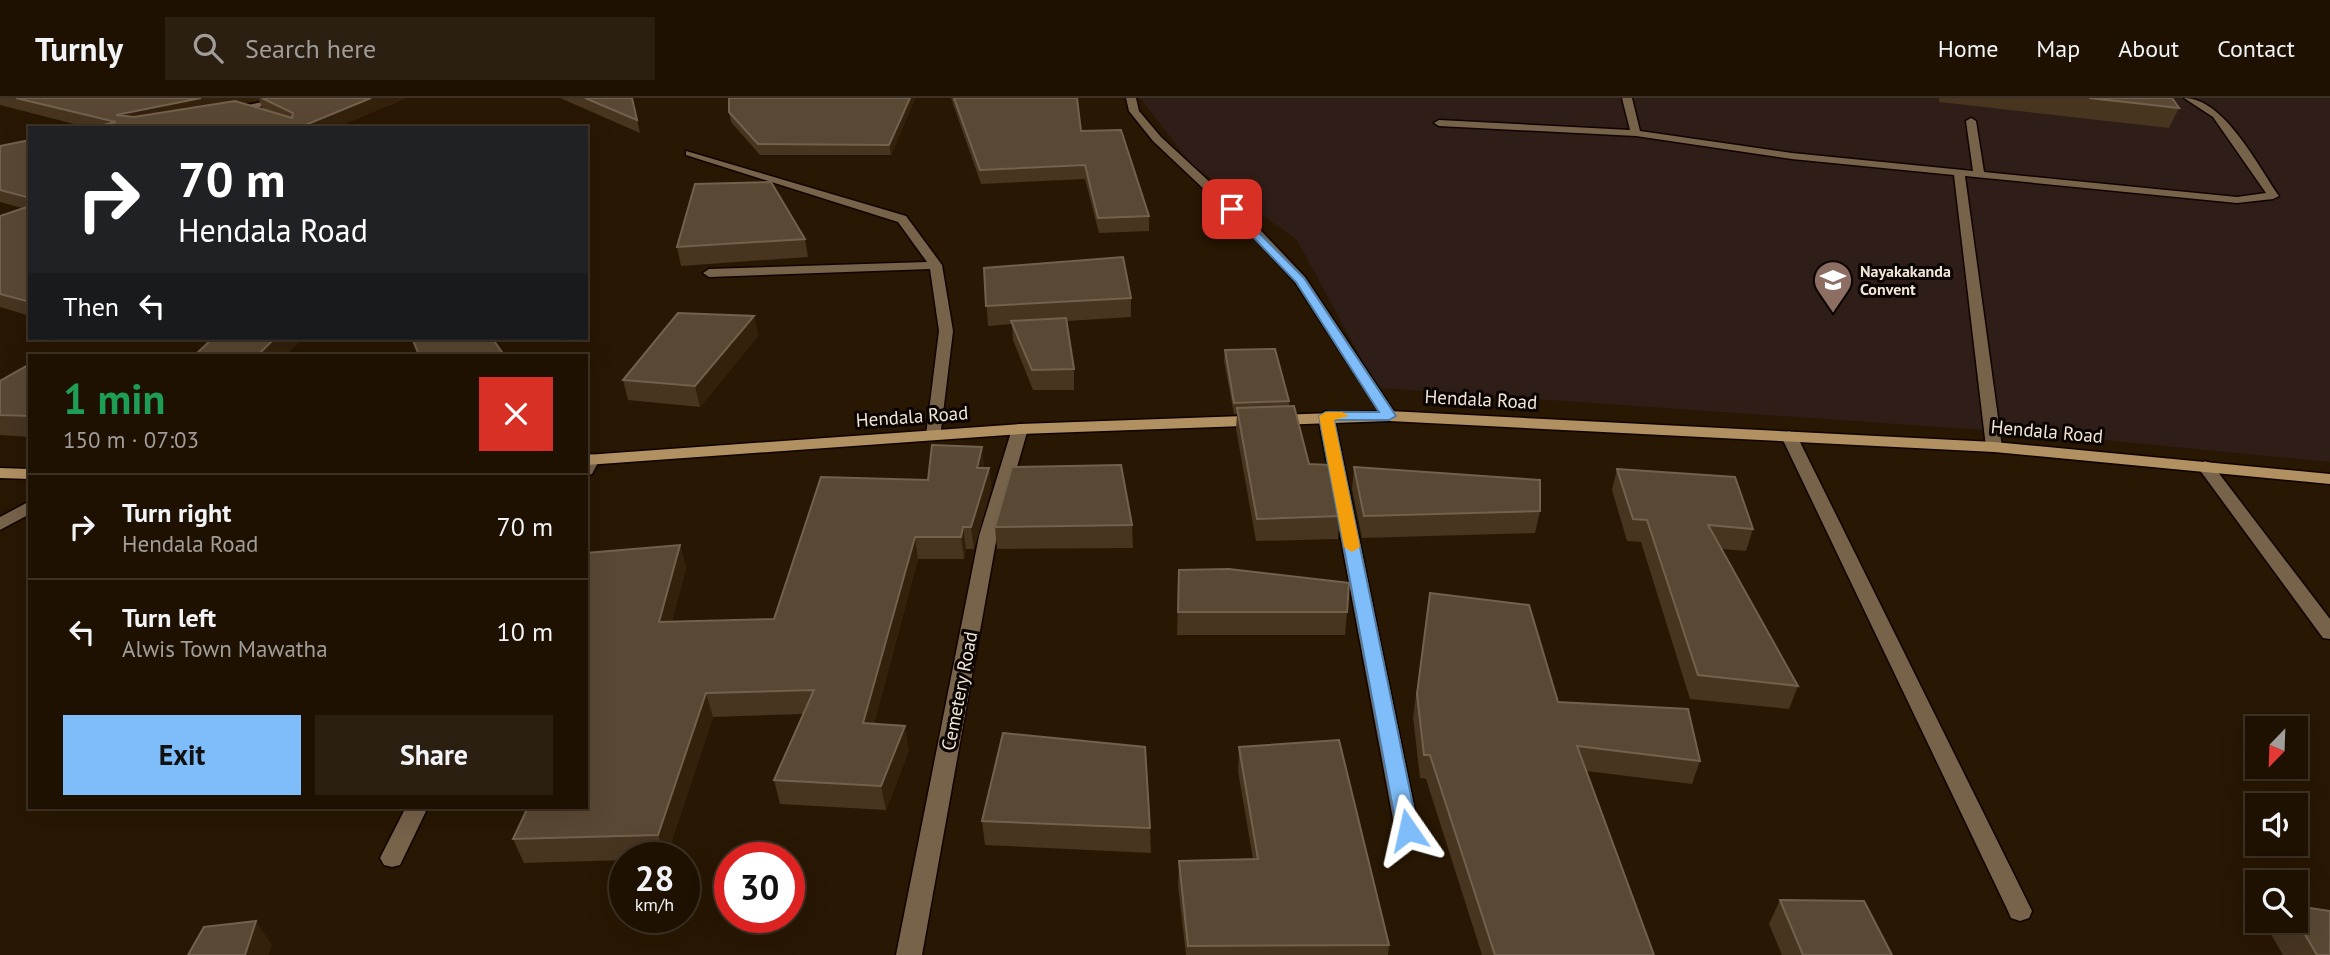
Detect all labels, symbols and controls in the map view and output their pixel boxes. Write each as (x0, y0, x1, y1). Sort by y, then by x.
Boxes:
search box (165, 17, 655, 80)
text: Turnly (35, 27, 123, 70)
icon: search (189, 29, 227, 67)
text: Search here (245, 32, 376, 65)
text: Home (1938, 33, 1998, 64)
text: Map (2036, 33, 2080, 64)
text: About (2118, 33, 2179, 64)
text: Contact (2217, 33, 2295, 64)
text: 70 m (178, 147, 285, 211)
icon: right (63, 154, 154, 245)
pin (1202, 179, 1262, 239)
icon: arrive (1213, 190, 1251, 228)
text: Hendala Road (178, 209, 368, 251)
school or university icon: Nayakakanda Convent (1812, 259, 1854, 314)
place label: Nayakakanda Convent (1860, 261, 1951, 299)
icon: left (133, 287, 171, 325)
text: Then (63, 290, 119, 323)
text: 1 min (63, 371, 165, 426)
button: close (479, 377, 553, 451)
street label: Hendala Road (1424, 384, 1538, 414)
street label: Hendala Road (855, 400, 969, 432)
street label: Hendala Road (1990, 414, 2104, 448)
text: 150 m · 07:03 (63, 425, 199, 454)
text: Turn right (122, 496, 231, 529)
icon: right (63, 508, 101, 546)
text: 70 m (497, 510, 553, 543)
text: Hendala Road (122, 529, 258, 558)
text: Turn left (122, 601, 216, 634)
icon: left (63, 613, 101, 651)
text: 10 m (497, 615, 553, 648)
street label: Cemetery Road (936, 629, 982, 753)
text: Alwis Town Mawatha (122, 634, 328, 663)
button: Exit (63, 715, 301, 795)
button: Share (315, 715, 553, 795)
north arrow (2245, 716, 2308, 779)
map controls (2245, 716, 2308, 933)
position arrow (1371, 793, 1445, 867)
button: sound (2245, 793, 2308, 856)
speed limit sign: 30 (714, 842, 805, 933)
text: 28 (635, 855, 674, 901)
button: search (2245, 870, 2308, 933)
text: km/h (635, 893, 674, 916)

